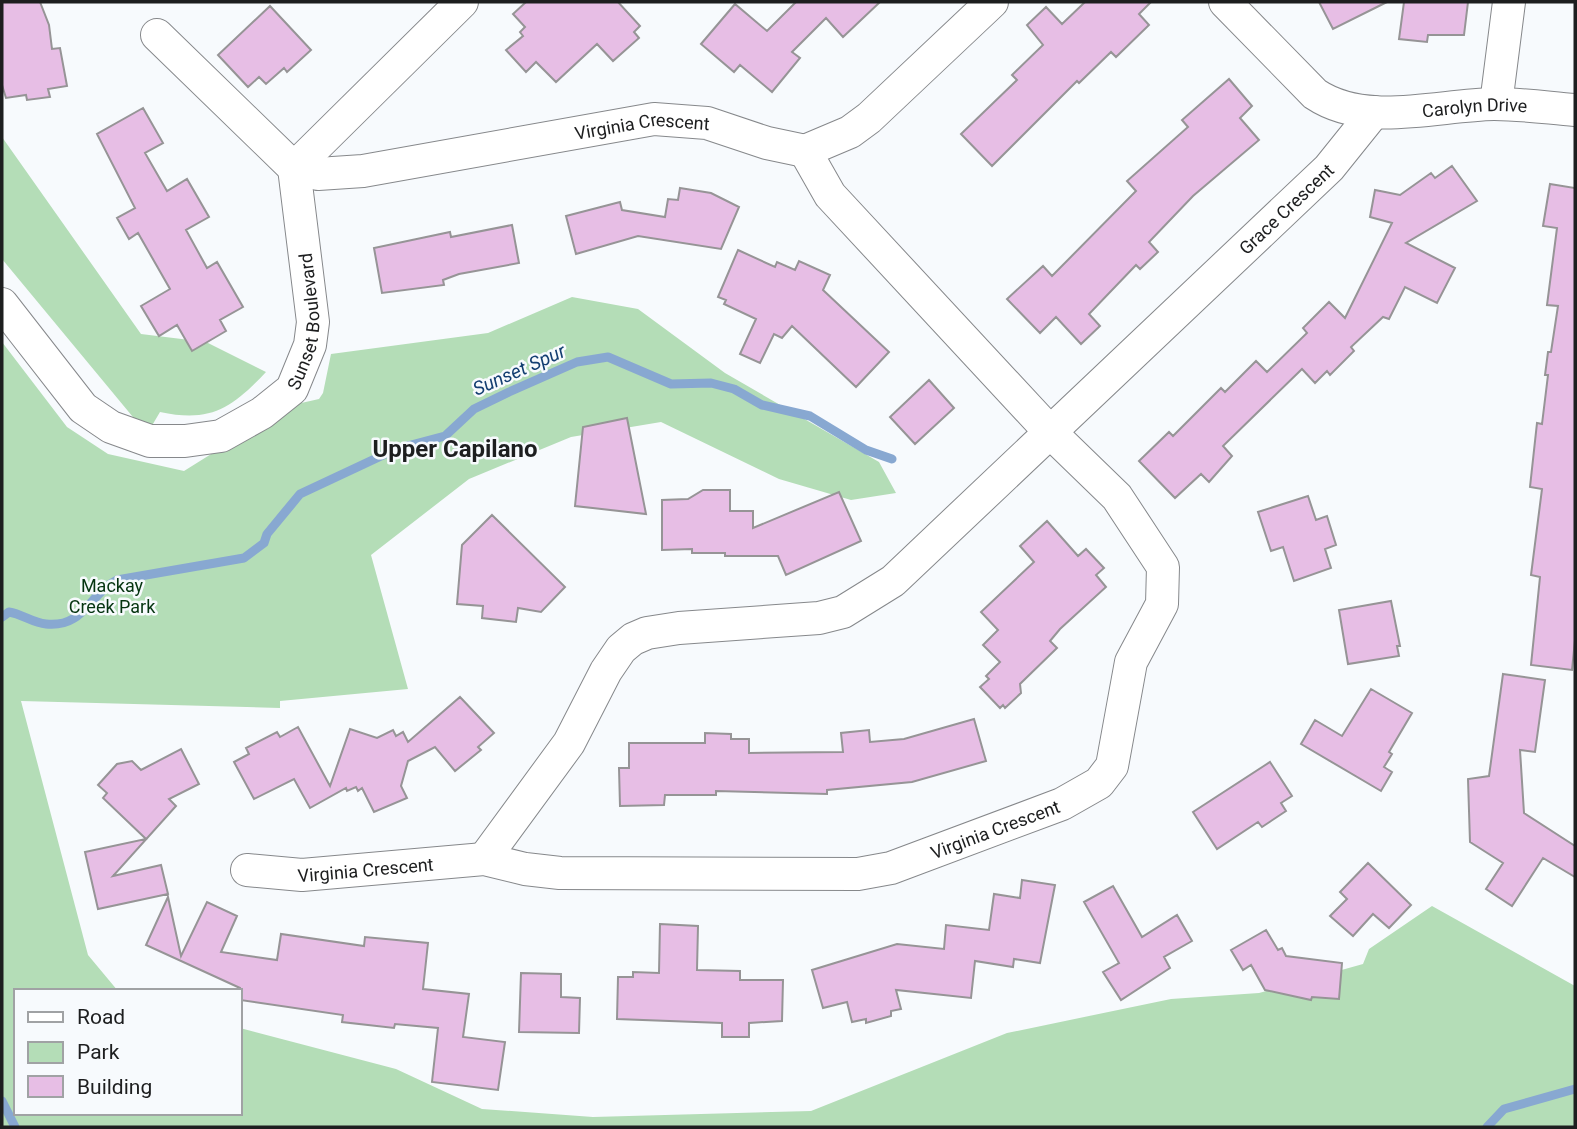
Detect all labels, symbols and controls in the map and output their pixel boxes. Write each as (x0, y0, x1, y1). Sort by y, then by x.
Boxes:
street label: Carolyn Drive (1421, 93, 1528, 121)
street label: Virginia Crescent (573, 108, 710, 143)
street label: Grace Crescent (1234, 159, 1338, 258)
street label: Sunset Boulevard (282, 252, 323, 393)
water label: Sunset Spur (469, 339, 570, 401)
district label: Upper Capilano (372, 435, 538, 463)
park label: Mackay Creek Park (69, 575, 156, 617)
street label: Virginia Crescent (928, 795, 1063, 863)
street label: Virginia Crescent (297, 853, 434, 886)
legend (14, 989, 242, 1115)
text: Road (77, 1005, 125, 1029)
text: Park (77, 1040, 120, 1064)
text: Building (77, 1075, 152, 1099)

